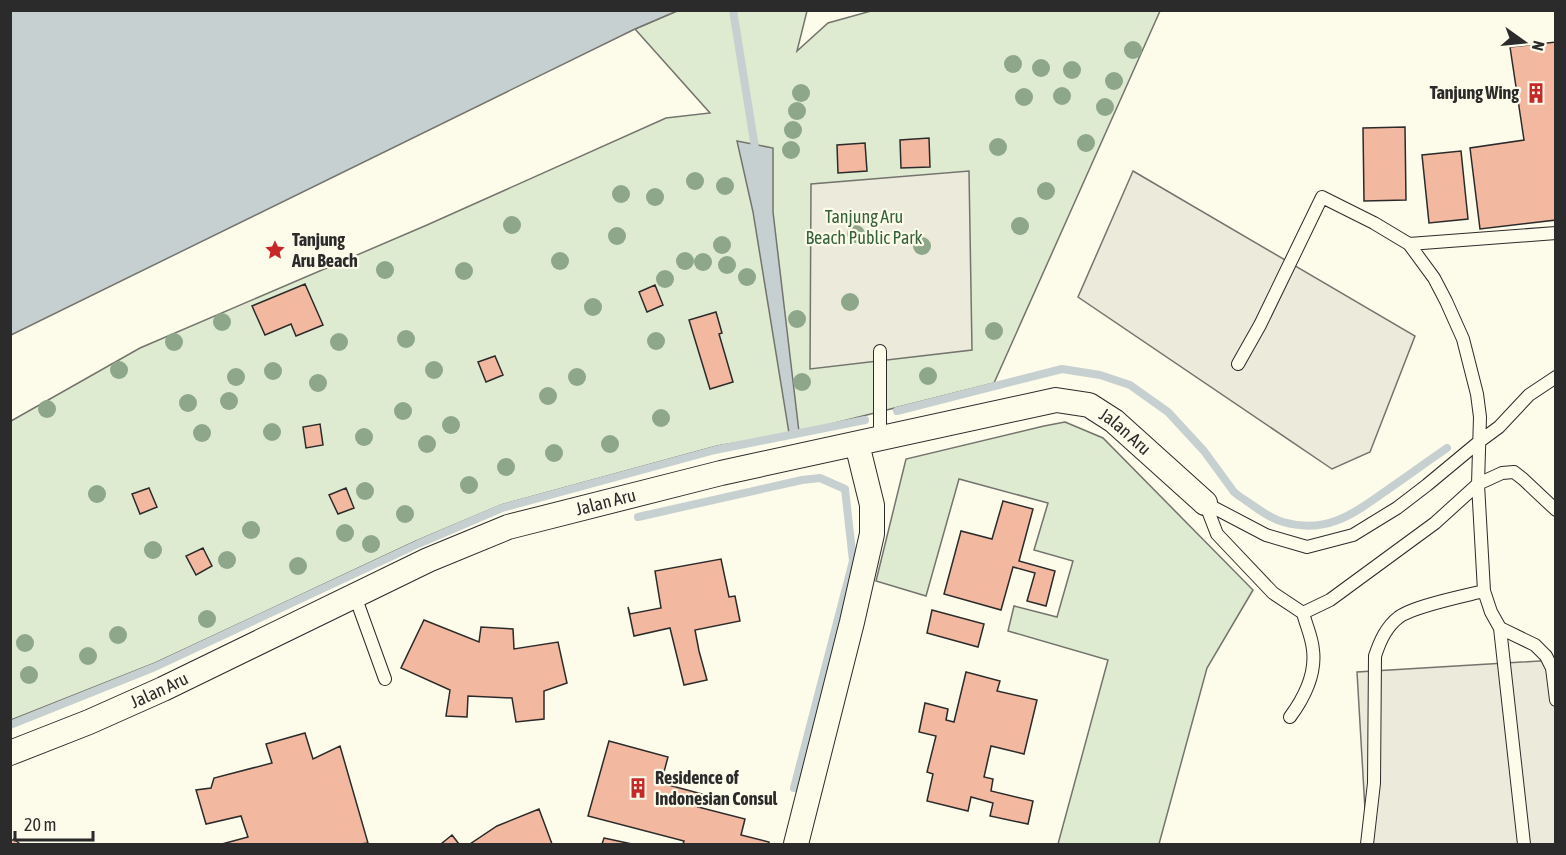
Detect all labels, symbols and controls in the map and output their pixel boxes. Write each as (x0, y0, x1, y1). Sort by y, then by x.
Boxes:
north arrow (1494, 12, 1554, 72)
text: N (1529, 39, 1548, 53)
building icon: Tanjung Wing (1524, 81, 1548, 105)
place label: Tanjung Wing (1430, 82, 1519, 103)
park label: Tanjung Aru Beach Public Park (805, 206, 923, 248)
place label: Tanjung Aru Beach (291, 229, 358, 271)
place icon: Tanjung Aru Beach (263, 238, 287, 262)
street label: Jalan Aru (1096, 403, 1155, 459)
street label: Jalan Aru (573, 484, 638, 519)
street label: Jalan Aru (127, 667, 191, 712)
place label: Residence of Indonesian Consul (655, 767, 778, 809)
building icon: Residence of Indonesian Consul (626, 776, 650, 800)
scale bar (15, 804, 93, 842)
text: 20 m (24, 814, 56, 835)

